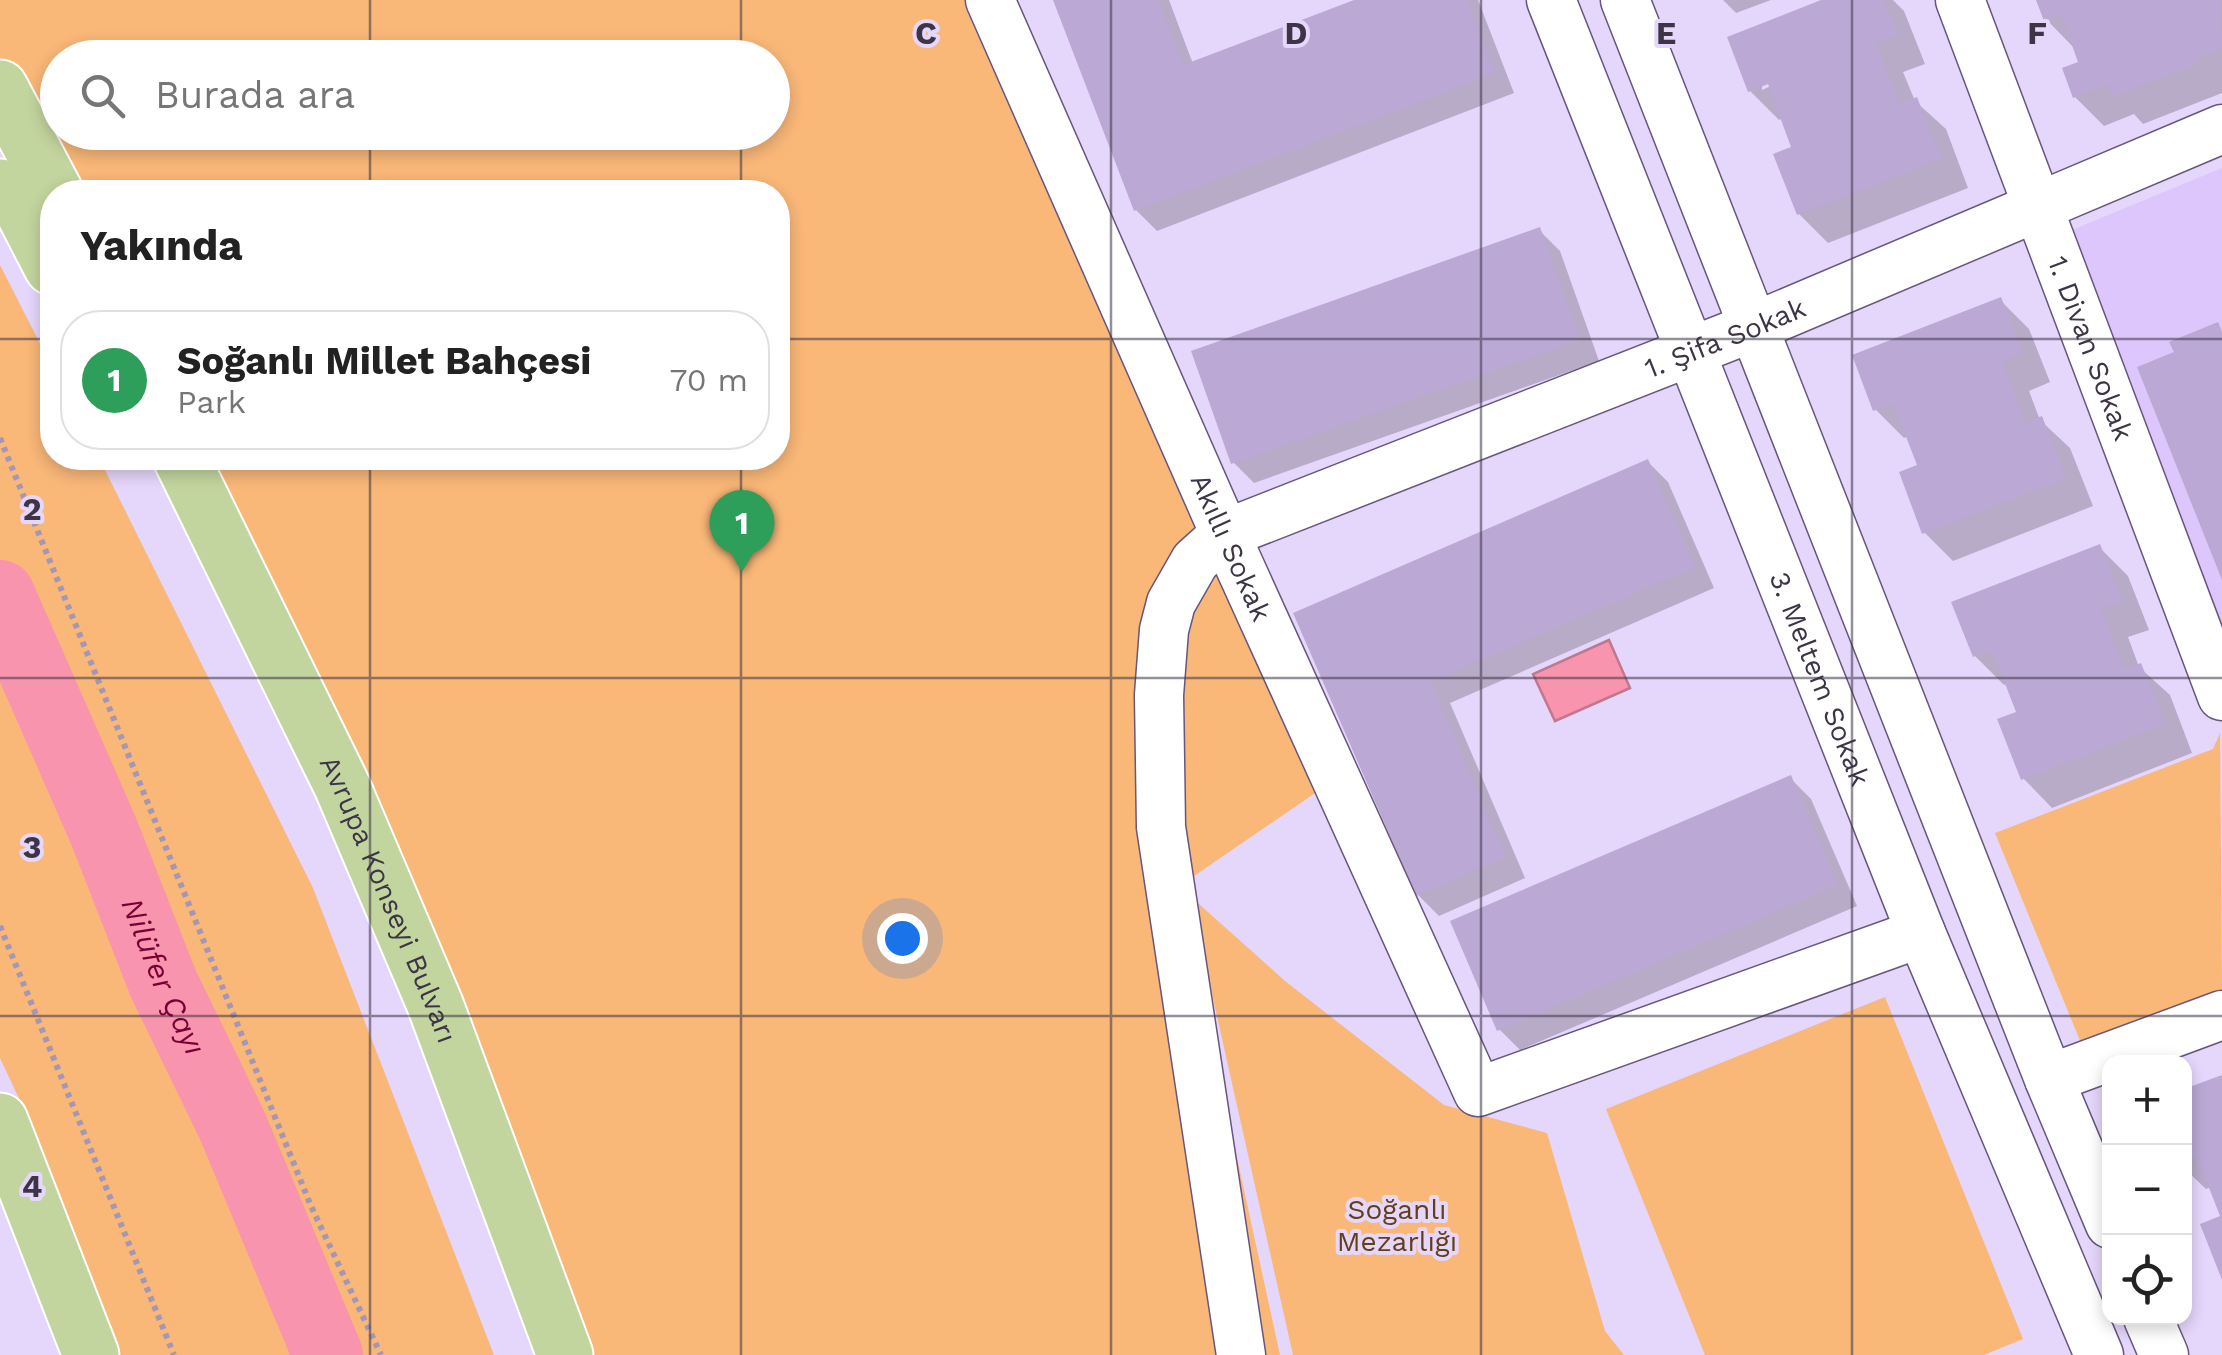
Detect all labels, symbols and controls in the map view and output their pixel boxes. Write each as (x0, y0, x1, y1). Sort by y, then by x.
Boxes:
text: C (915, 14, 937, 52)
text: D (1285, 14, 1307, 52)
text: E (1656, 14, 1676, 52)
text: F (2027, 14, 2047, 52)
search box (40, 40, 790, 150)
icon: search (75, 68, 130, 123)
text: Burada ara (155, 73, 355, 117)
text: Yakında (80, 221, 243, 270)
street label: 1. Divan Sokak (2041, 251, 2140, 445)
street label: 1. Şifa Sokak (1640, 291, 1811, 385)
text: Soğanlı Millet Bahçesi (177, 339, 591, 383)
text: 1 (108, 361, 121, 399)
text: 70 m (669, 361, 748, 399)
text: Park (177, 383, 246, 421)
street label: Akıllı Sokak (1183, 469, 1278, 626)
text: 2 (22, 490, 42, 528)
pin: 1 (710, 490, 774, 572)
street label: 3. Meltem Sokak (1762, 567, 1877, 791)
street label: Avrupa Konseyi Bulvarı (313, 750, 464, 1047)
text: 3 (23, 828, 41, 866)
water label: Nilüfer Çayı (115, 893, 213, 1060)
your location (877, 913, 928, 964)
map controls (2102, 1055, 2192, 1325)
button: + (2102, 1055, 2192, 1145)
button: − (2102, 1145, 2192, 1235)
text: 4 (22, 1167, 42, 1205)
park label: Soğanlı Mezarlığı (1337, 1193, 1457, 1258)
button: locate (2102, 1235, 2192, 1325)

